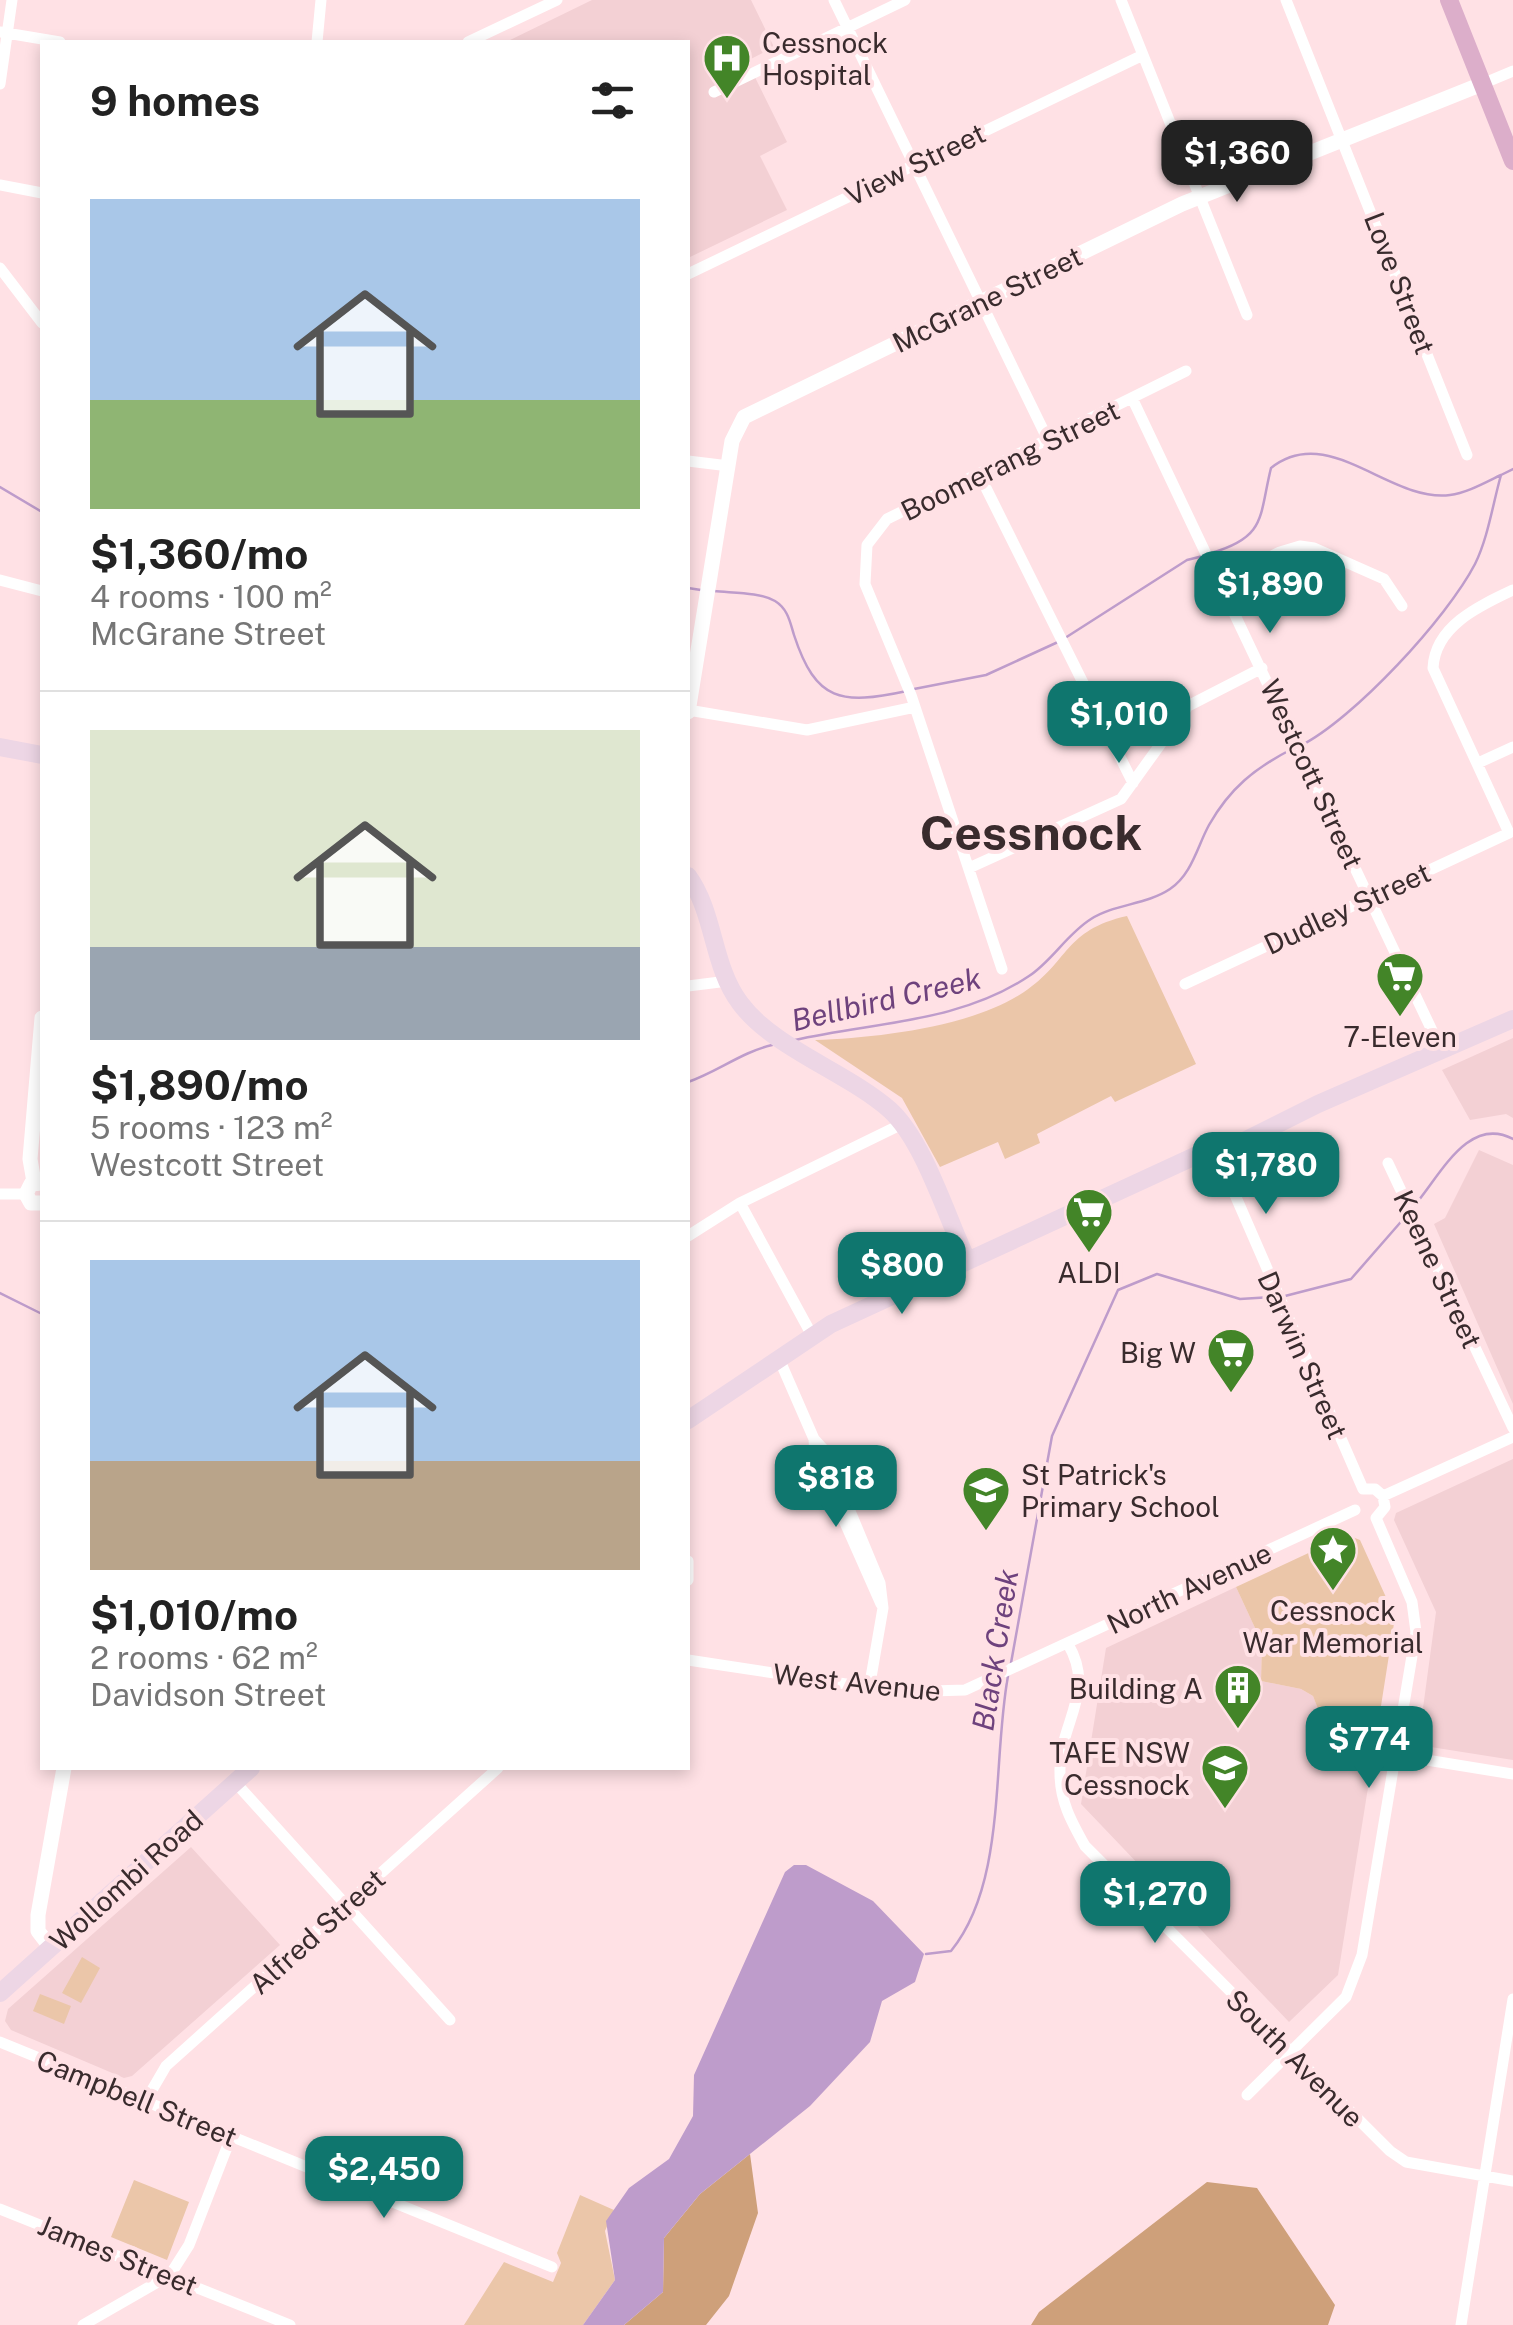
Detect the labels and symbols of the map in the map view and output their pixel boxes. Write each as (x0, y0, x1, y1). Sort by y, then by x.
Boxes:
place label: Cessnock Hospital (762, 26, 888, 91)
hospital icon: Cessnock Hospital (701, 32, 753, 100)
street label: View Street (840, 116, 990, 212)
pin: $1,360 (1156, 120, 1318, 205)
street label: Love Street (1358, 207, 1442, 359)
street label: McGrane Street (887, 239, 1087, 359)
street label: Boomerang Street (895, 393, 1125, 527)
pin: $1,890 (1189, 551, 1351, 636)
street label: Westcott Street (1254, 674, 1370, 874)
pin: $1,010 (1038, 681, 1200, 766)
district label: Cessnock (920, 804, 1142, 861)
street label: Dudley Street (1259, 855, 1435, 961)
supermarket icon: 7-Eleven (1374, 950, 1426, 1018)
water label: Bellbird Creek (788, 960, 985, 1038)
place label: 7-Eleven (1343, 1020, 1457, 1053)
pin: $1,780 (1185, 1132, 1347, 1217)
street label: Keene Street (1387, 1185, 1489, 1353)
supermarket icon: ALDI (1063, 1186, 1115, 1254)
pin: $800 (843, 1232, 961, 1317)
place label: ALDI (1057, 1256, 1121, 1289)
street label: Darwin Street (1251, 1266, 1355, 1444)
supermarket icon: Big W (1205, 1326, 1257, 1394)
place label: Big W (1120, 1336, 1196, 1369)
pin: $818 (777, 1445, 895, 1530)
place label: St Patrick's Primary School (1021, 1458, 1220, 1523)
school or university icon: St Patrick's Primary School (960, 1464, 1012, 1532)
place icon: Cessnock War Memorial (1307, 1524, 1359, 1592)
street label: North Avenue (1102, 1536, 1276, 1640)
water label: Black Creek (964, 1566, 1026, 1733)
place label: Cessnock War Memorial (1242, 1594, 1424, 1659)
street label: West Avenue (771, 1657, 943, 1707)
building icon: Building A (1212, 1662, 1264, 1730)
place label: Building A (1069, 1672, 1203, 1705)
pin: $774 (1310, 1706, 1428, 1791)
place label: TAFE NSW Cessnock (1049, 1736, 1190, 1801)
school or university icon: TAFE NSW Cessnock (1199, 1742, 1251, 1810)
street label: Wollombi Road (43, 1803, 209, 1957)
pin: $1,270 (1074, 1861, 1236, 1946)
street label: Alfred Street (243, 1862, 391, 2000)
street label: South Avenue (1219, 1982, 1371, 2134)
street label: Campbell Street (32, 2043, 242, 2153)
pin: $2,450 (303, 2136, 465, 2221)
street label: James Street (33, 2208, 203, 2302)

